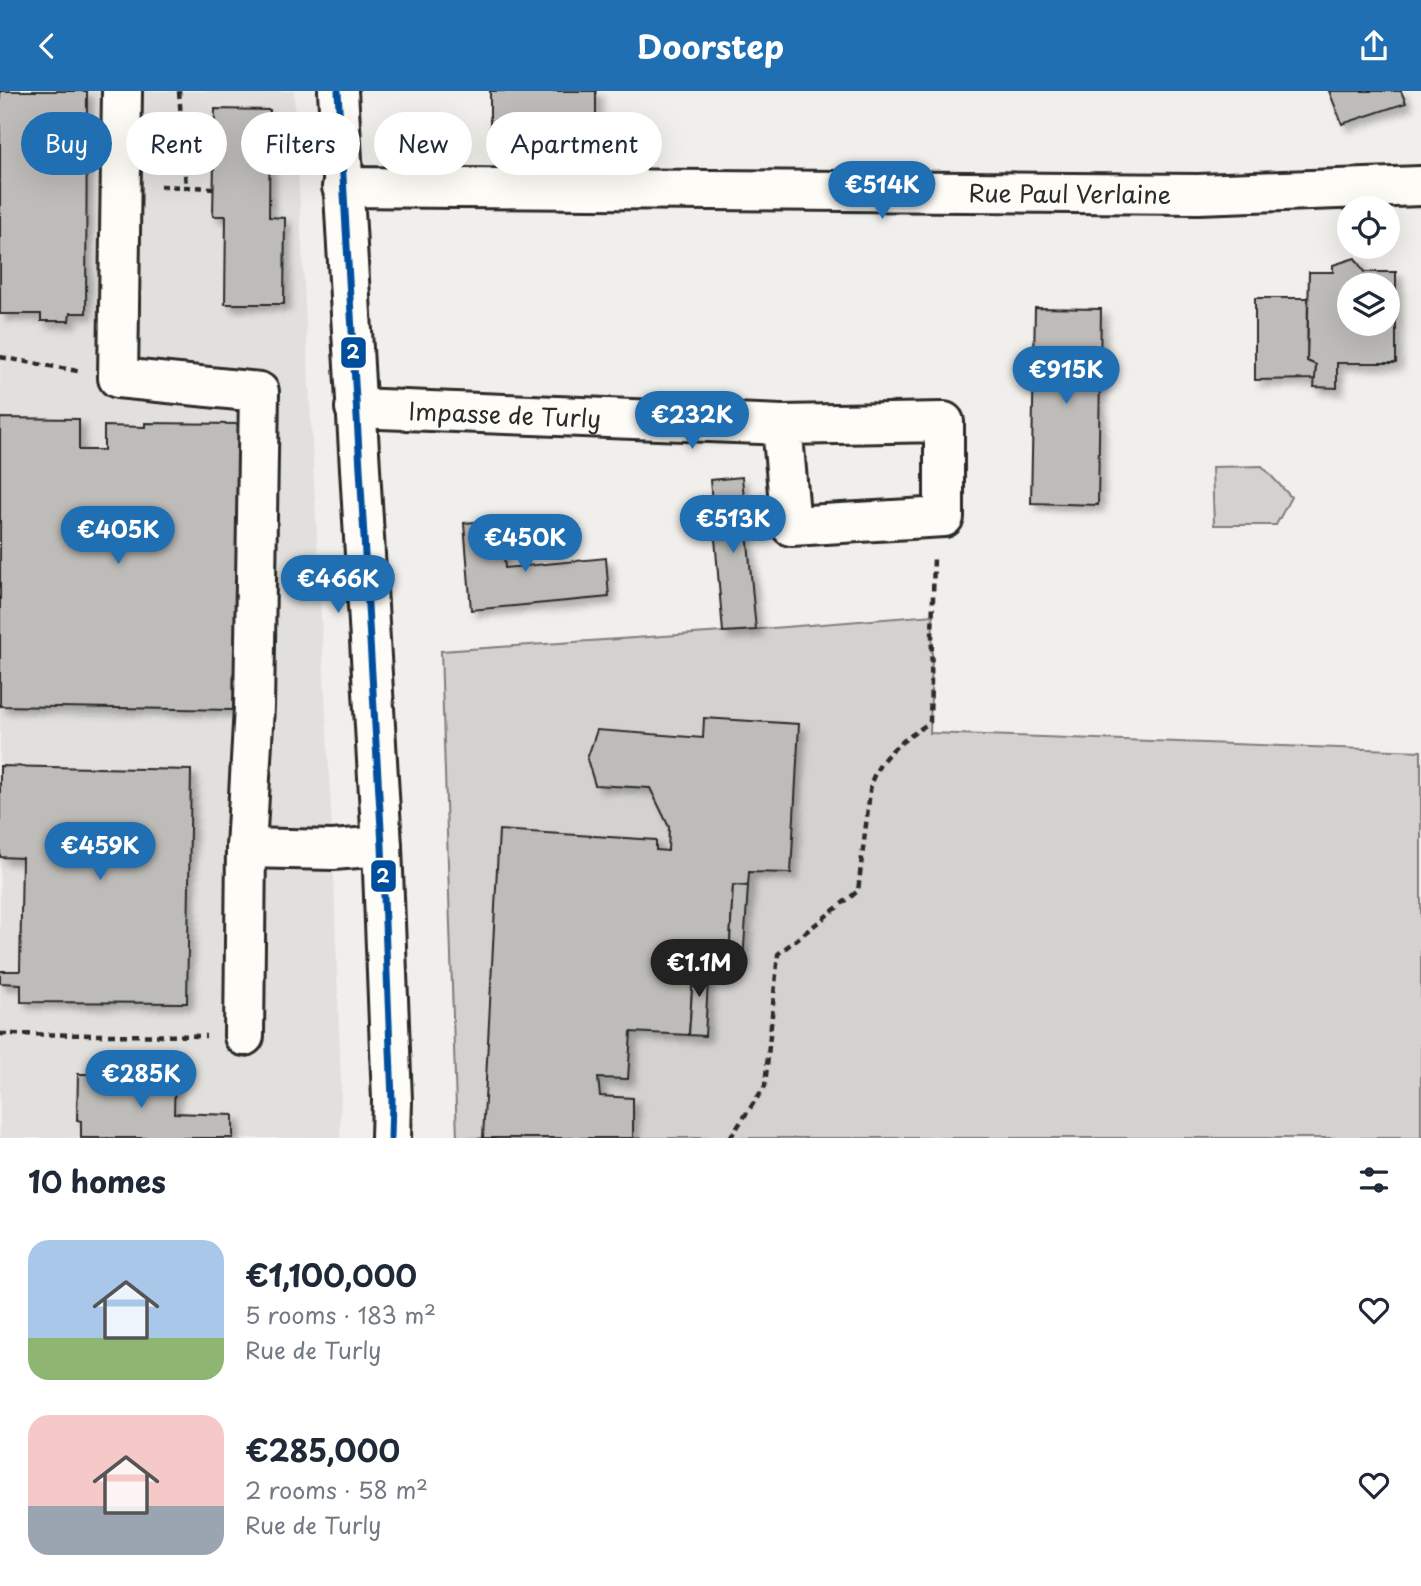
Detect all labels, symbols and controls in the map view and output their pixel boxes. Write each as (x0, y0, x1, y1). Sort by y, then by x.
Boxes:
text: Doorstep (637, 22, 784, 70)
icon: back (28, 27, 66, 65)
icon: share (1355, 27, 1393, 65)
chip: Buy (21, 112, 112, 175)
chip: Rent (126, 112, 227, 175)
chip: Filters (241, 112, 360, 175)
chip: New (374, 112, 472, 175)
chip: Apartment (486, 112, 662, 175)
pin: €514K (833, 162, 931, 221)
text: €514K (844, 166, 920, 201)
street label: Rue Paul Verlaine (968, 174, 1172, 212)
map controls (1337, 196, 1400, 336)
button: locate (1337, 196, 1400, 259)
button: layers (1337, 273, 1400, 336)
line badge: 2 (340, 336, 367, 369)
text: 2 (346, 337, 360, 365)
pin: €915K (1017, 347, 1115, 406)
text: €915K (1029, 351, 1103, 386)
pin: €232K (643, 391, 741, 451)
street label: Impasse de Turly (408, 392, 602, 436)
text: €232K (651, 396, 733, 431)
pin: €513K (684, 496, 782, 555)
text: €513K (696, 500, 770, 535)
pin: €405K (69, 507, 167, 566)
text: €405K (77, 511, 159, 546)
pin: €450K (476, 515, 574, 574)
text: €450K (484, 519, 566, 554)
pin: €466K (289, 555, 387, 615)
text: €466K (297, 560, 379, 595)
pin: €459K (51, 823, 149, 882)
text: €459K (61, 827, 139, 862)
line badge: 2 (370, 859, 397, 893)
text: 2 (376, 861, 390, 889)
pin: €1.1M (650, 939, 748, 999)
text: €1.1M (667, 944, 731, 979)
pin: €285K (92, 1051, 190, 1110)
text: €285K (101, 1055, 181, 1090)
text: 10 homes (28, 1158, 166, 1203)
icon: filters (1355, 1161, 1393, 1199)
text: €1,100,000 (245, 1252, 417, 1297)
icon: home (84, 1268, 168, 1352)
icon: heart (1355, 1291, 1393, 1329)
text: 5 rooms · 183 m² (245, 1297, 436, 1332)
text: Rue de Turly (245, 1332, 381, 1367)
text: €285,000 (245, 1427, 400, 1472)
icon: home (84, 1443, 168, 1527)
icon: heart (1355, 1466, 1393, 1504)
text: 2 rooms · 58 m² (245, 1472, 428, 1507)
text: Rue de Turly (245, 1507, 381, 1542)

